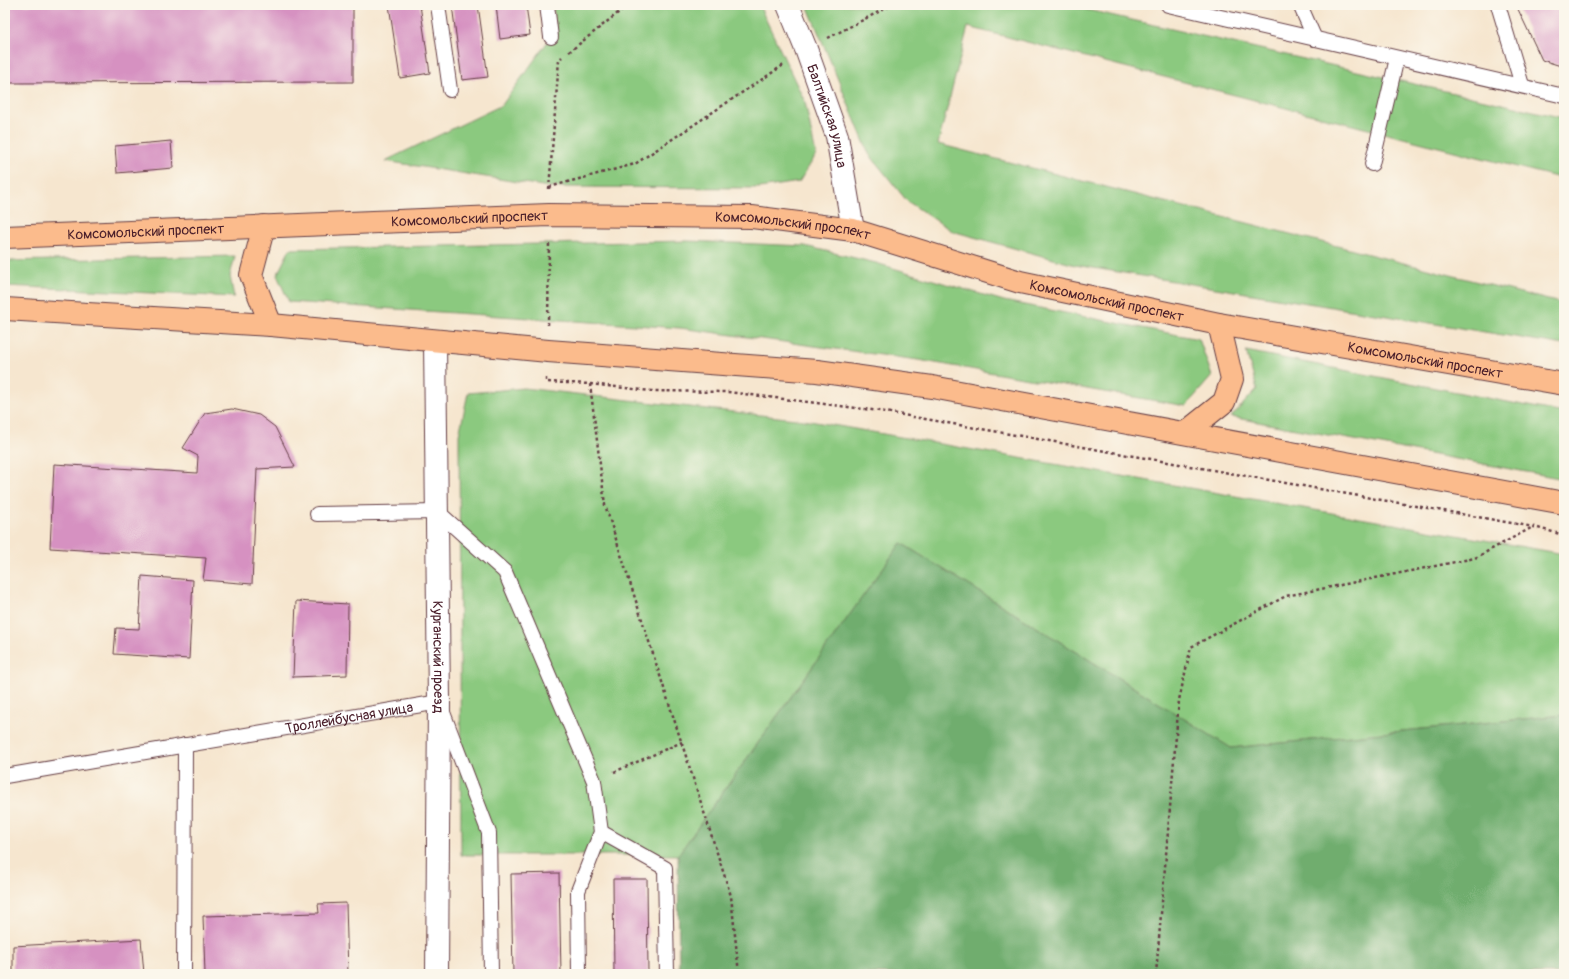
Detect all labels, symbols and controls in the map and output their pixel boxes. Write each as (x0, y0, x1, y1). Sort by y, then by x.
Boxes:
street label: Балтийская улица (803, 62, 850, 169)
street label: Комсомольский проспект (391, 207, 548, 230)
street label: Комсомольский проспект (715, 209, 873, 244)
street label: Комсомольский проспект (67, 220, 225, 243)
street label: Комсомольский проспект (1028, 276, 1185, 325)
street label: Комсомольский проспект (1346, 339, 1504, 382)
street label: Курганский проезд (429, 601, 447, 714)
street label: Троллейбусная улица (284, 699, 414, 737)

